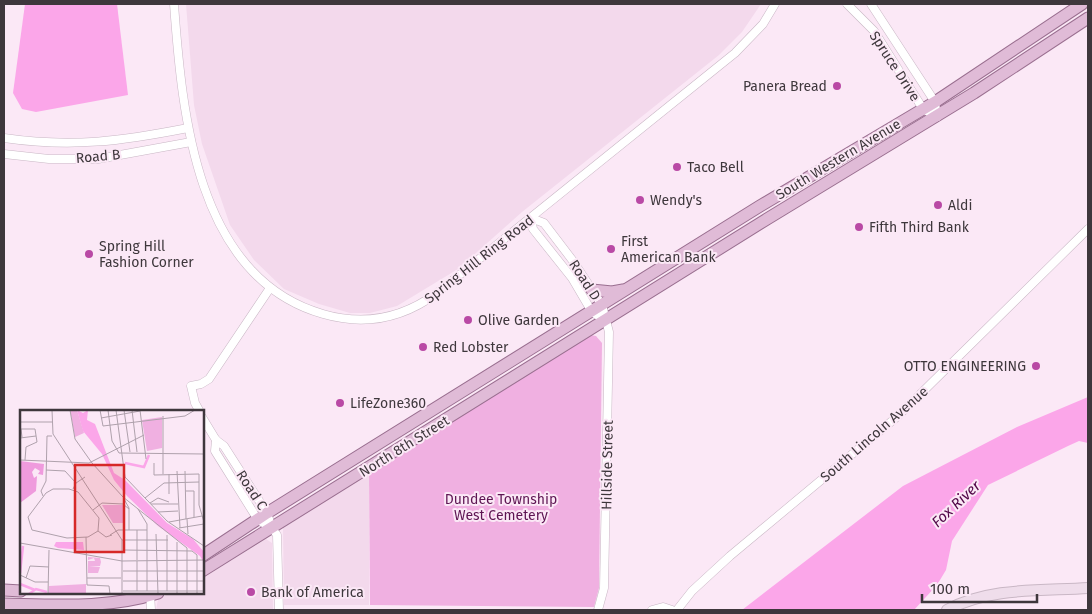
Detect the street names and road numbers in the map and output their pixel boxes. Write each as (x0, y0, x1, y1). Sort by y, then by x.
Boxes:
street label: Spruce Drive (866, 28, 924, 104)
street label: South Western Avenue (773, 115, 904, 203)
street label: Road B (75, 146, 121, 167)
street label: Spring Hill Ring Road (421, 212, 537, 307)
street label: Road D (565, 257, 604, 304)
street label: South Lincoln Avenue (817, 383, 932, 486)
street label: North 8th Street (356, 411, 453, 481)
street label: Hillside Street (598, 419, 617, 510)
street label: Road C (233, 467, 271, 513)

